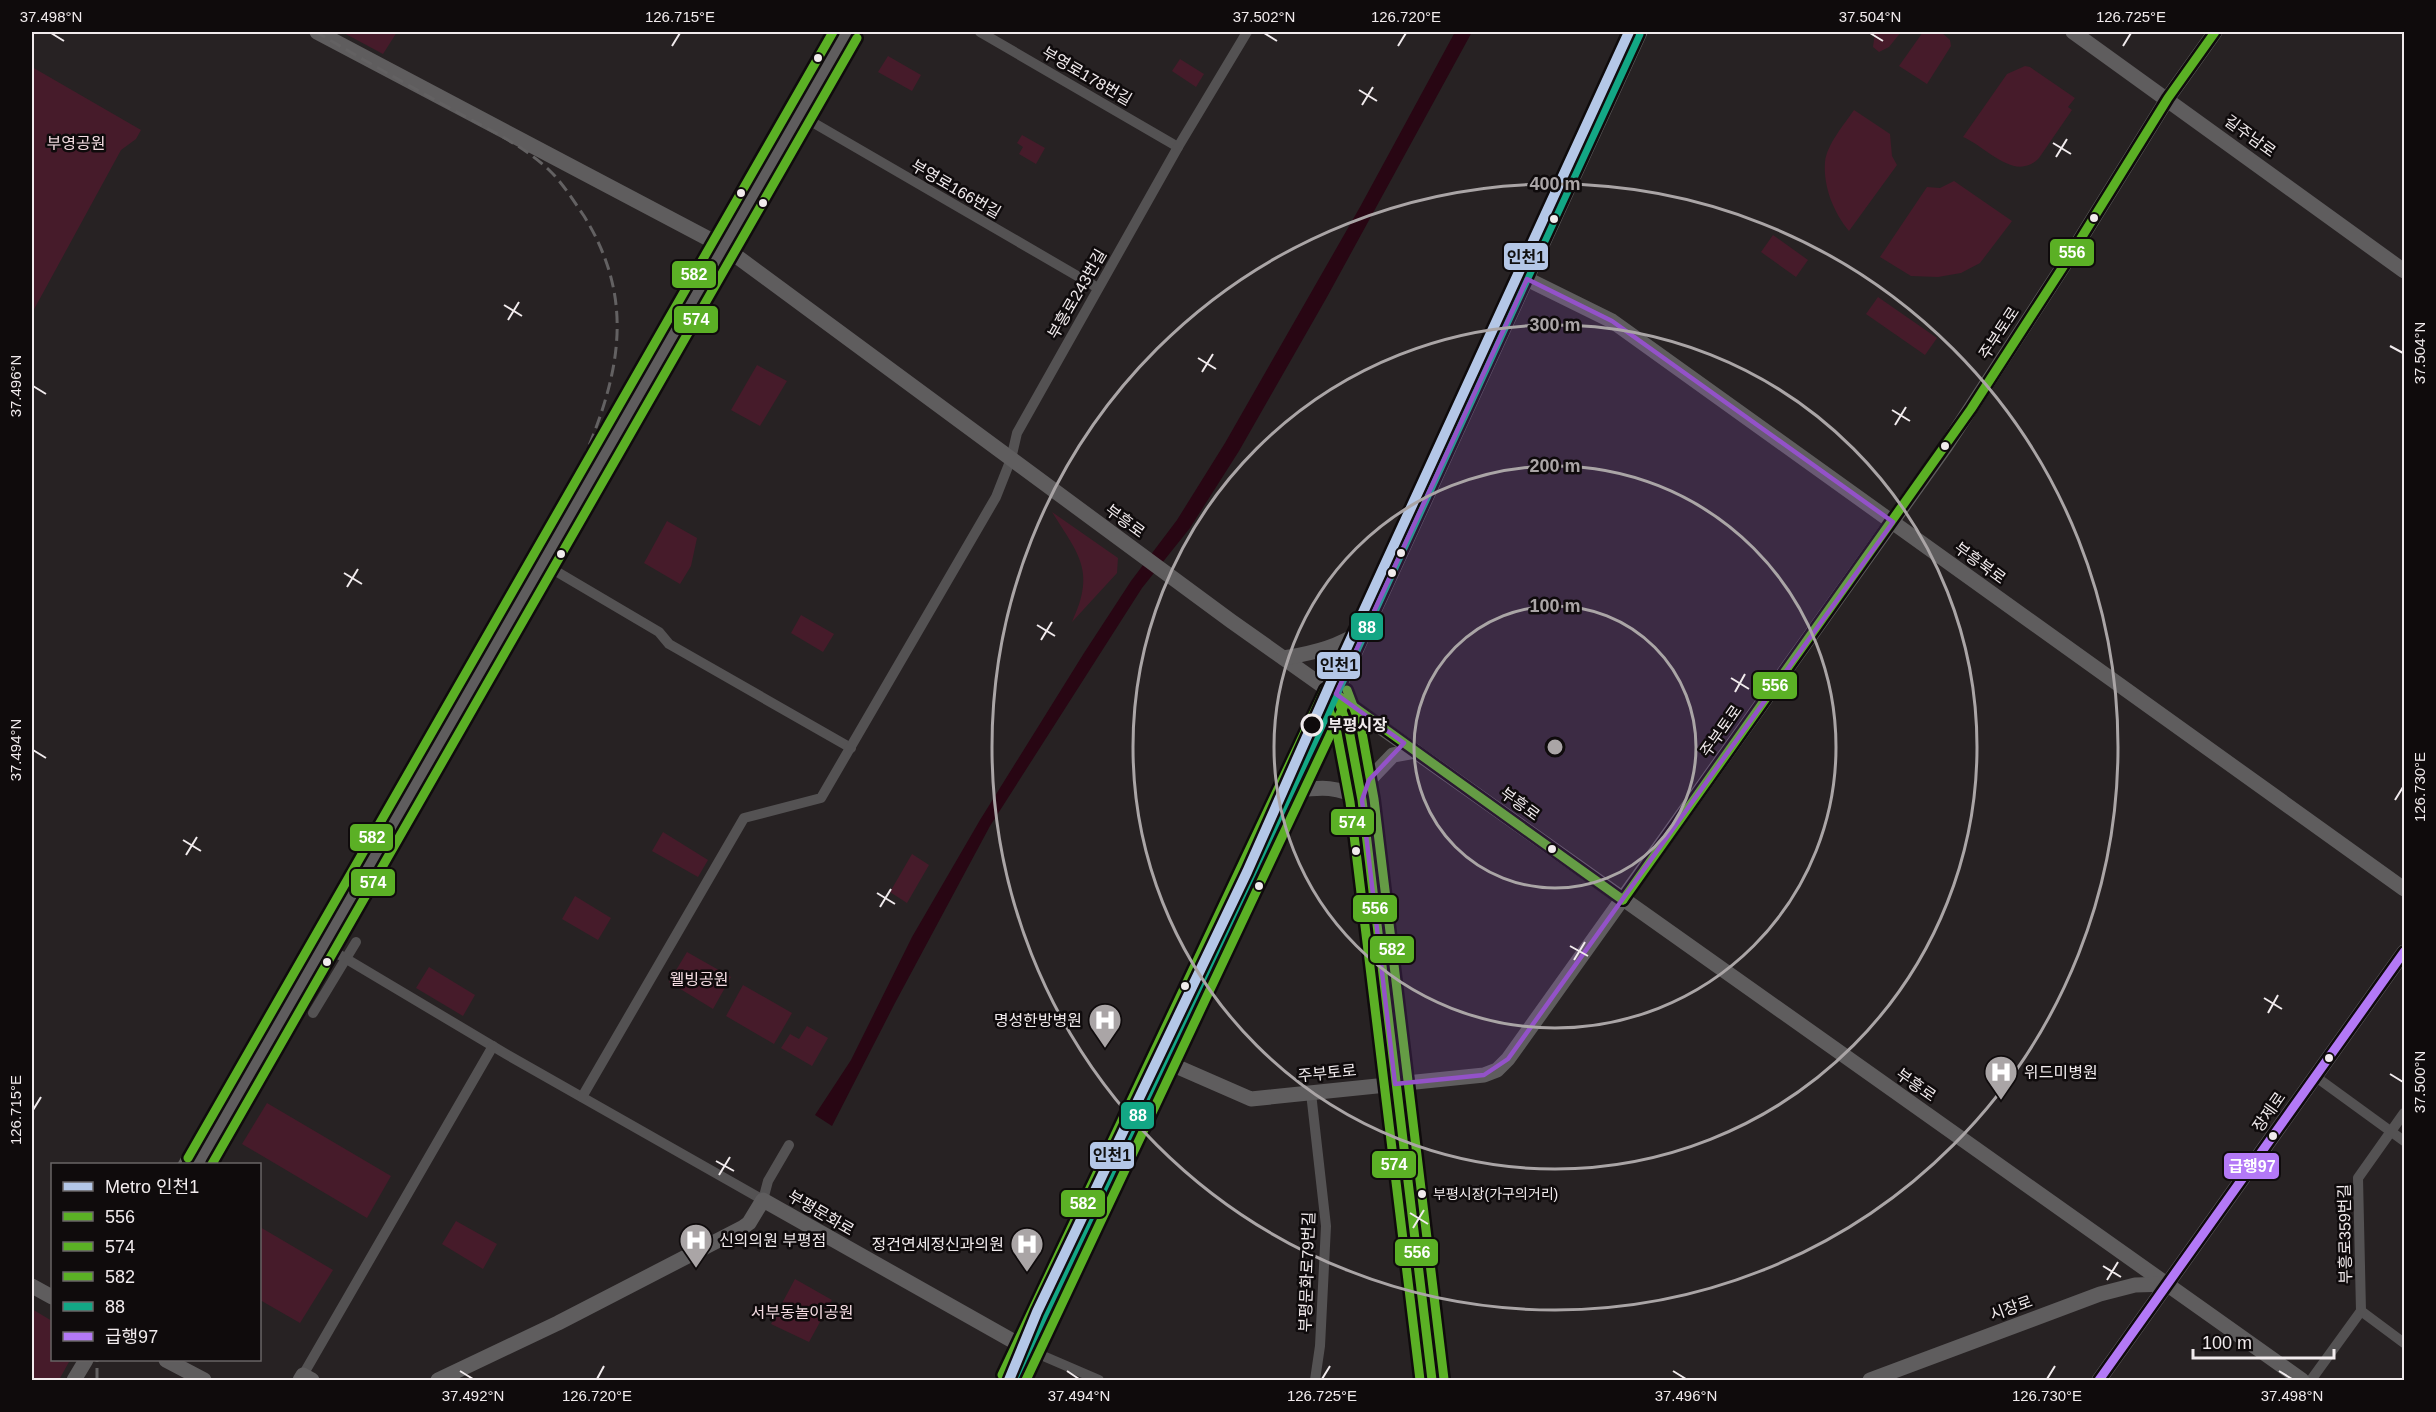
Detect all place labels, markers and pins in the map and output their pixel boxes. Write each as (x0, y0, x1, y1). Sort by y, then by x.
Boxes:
unlabelled marker (812, 52, 824, 64)
unlabelled marker (735, 187, 747, 199)
unlabelled marker (757, 197, 769, 209)
unlabelled marker (2088, 212, 2100, 224)
unlabelled marker (1548, 213, 1560, 225)
unlabelled marker (1939, 440, 1951, 452)
unlabelled marker (1395, 547, 1407, 559)
unlabelled marker (555, 548, 567, 560)
unlabelled marker (1386, 567, 1398, 579)
marker: 부평시장 (1301, 714, 1323, 736)
place label: 부평시장 (1328, 717, 1387, 734)
centre of rings (1545, 737, 1565, 757)
unlabelled marker (1546, 843, 1558, 855)
unlabelled marker (1350, 845, 1362, 857)
unlabelled marker (1253, 880, 1265, 892)
unlabelled marker (321, 956, 333, 968)
unlabelled marker (1179, 980, 1191, 992)
hospital icon: 명성한방병원 (1087, 1002, 1123, 1049)
place label: 명성한방병원 (994, 1012, 1082, 1029)
unlabelled marker (2323, 1052, 2335, 1064)
hospital icon: 위드미병원 (1983, 1054, 2019, 1101)
place label: 위드미병원 (2024, 1064, 2098, 1081)
unlabelled marker (2267, 1130, 2279, 1142)
place label: 부평시장(가구의거리) (1433, 1186, 1558, 1202)
marker: 부평시장(가구의거리) (1416, 1188, 1428, 1200)
hospital icon: 신의의원 부평점 (678, 1222, 714, 1269)
hospital icon: 정건연세정신과의원 (1009, 1226, 1045, 1273)
place label: 신의의원 부평점 (719, 1232, 827, 1249)
place label: 정건연세정신과의원 (872, 1236, 1004, 1253)

